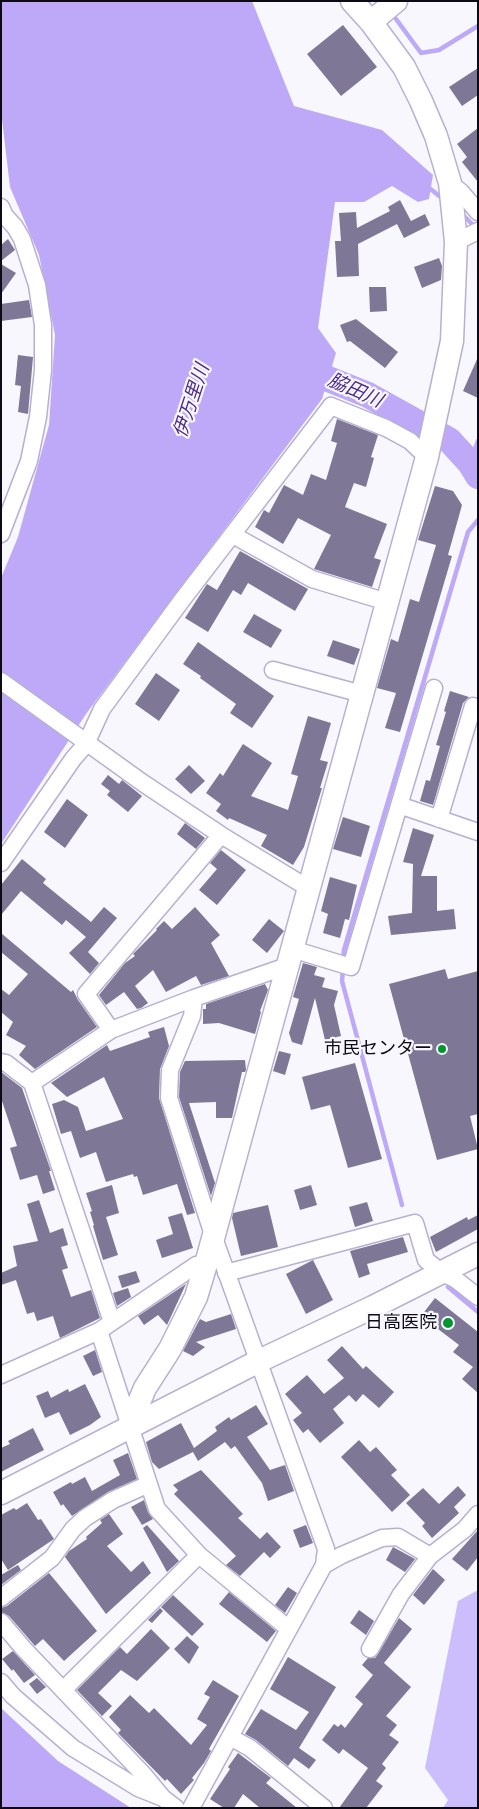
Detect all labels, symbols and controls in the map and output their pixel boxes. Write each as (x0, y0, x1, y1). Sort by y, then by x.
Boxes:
water label: 伊万里川 (169, 361, 215, 441)
water label: 脇田川 (324, 369, 386, 413)
place label: 市民センター (324, 1038, 432, 1060)
marker: 市民センター (436, 1043, 448, 1055)
place label: 日高医院 (365, 1312, 437, 1334)
marker: 日高医院 (441, 1316, 455, 1330)

